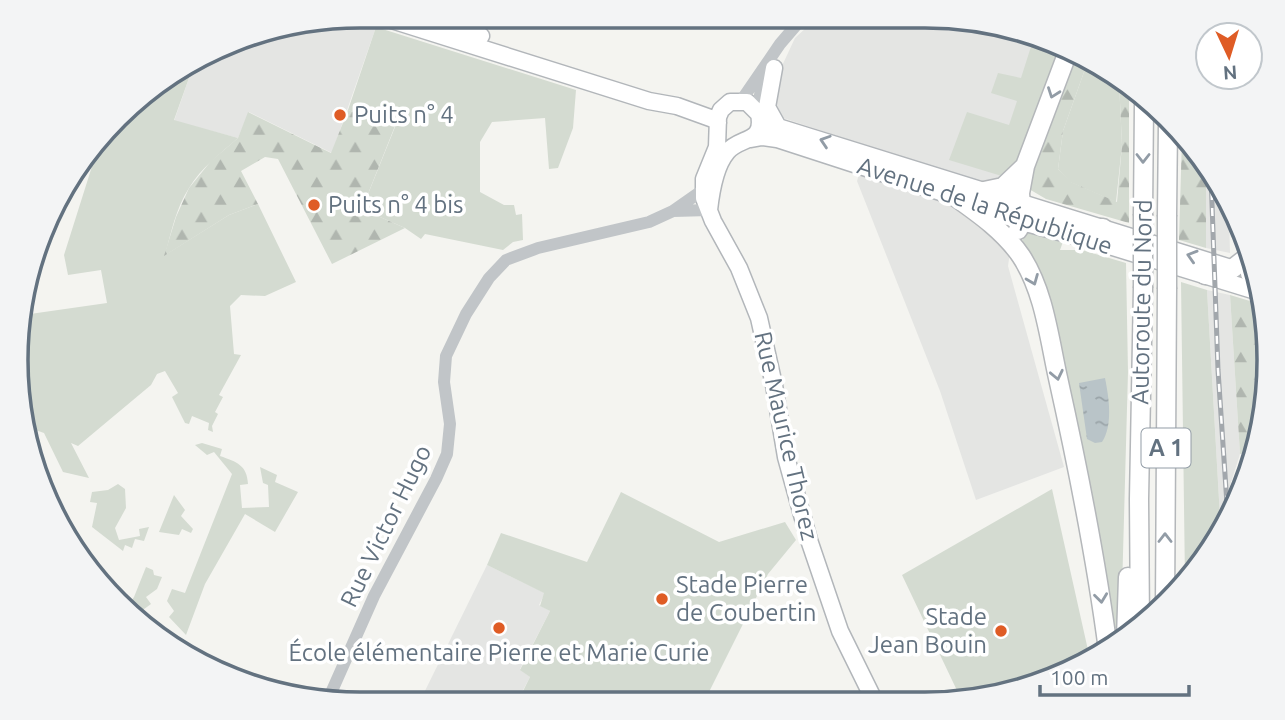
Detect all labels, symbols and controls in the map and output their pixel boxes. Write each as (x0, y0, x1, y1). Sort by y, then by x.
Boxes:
north arrow (1194, 21, 1264, 91)
text: N (1222, 61, 1238, 84)
one-way arrow (1047, 87, 1061, 99)
place label: Puits n° 4 (354, 101, 454, 128)
marker: Puits n° 4 (332, 107, 348, 123)
one-way arrow (820, 135, 832, 149)
street label: Avenue de la République (854, 152, 1116, 260)
one-way arrow (1135, 153, 1151, 164)
place label: Puits n° 4 bis (328, 191, 464, 218)
marker: Puits n° 4 bis (306, 197, 322, 213)
street label: Autoroute du Nord (1126, 199, 1157, 405)
one-way arrow (1187, 250, 1199, 265)
one-way arrow (1024, 273, 1038, 285)
street label: Rue Maurice Thorez (749, 329, 824, 543)
one-way arrow (1049, 369, 1064, 381)
road number: A 1 (1142, 428, 1190, 468)
street label: Rue Victor Hugo (335, 440, 436, 611)
one-way arrow (1157, 532, 1173, 543)
place label: Stade Pierre de Coubertin (676, 571, 817, 626)
marker: Stade Pierre de Coubertin (654, 591, 670, 607)
one-way arrow (1093, 592, 1108, 604)
place label: Stade Jean Bouin (868, 603, 987, 658)
marker: École élémentaire Pierre et Marie Curie (491, 620, 507, 636)
marker: Stade Jean Bouin (993, 623, 1009, 639)
place label: École élémentaire Pierre et Marie Curie (288, 638, 710, 666)
scale bar (1040, 654, 1189, 698)
text: 100 m (1050, 665, 1108, 689)

